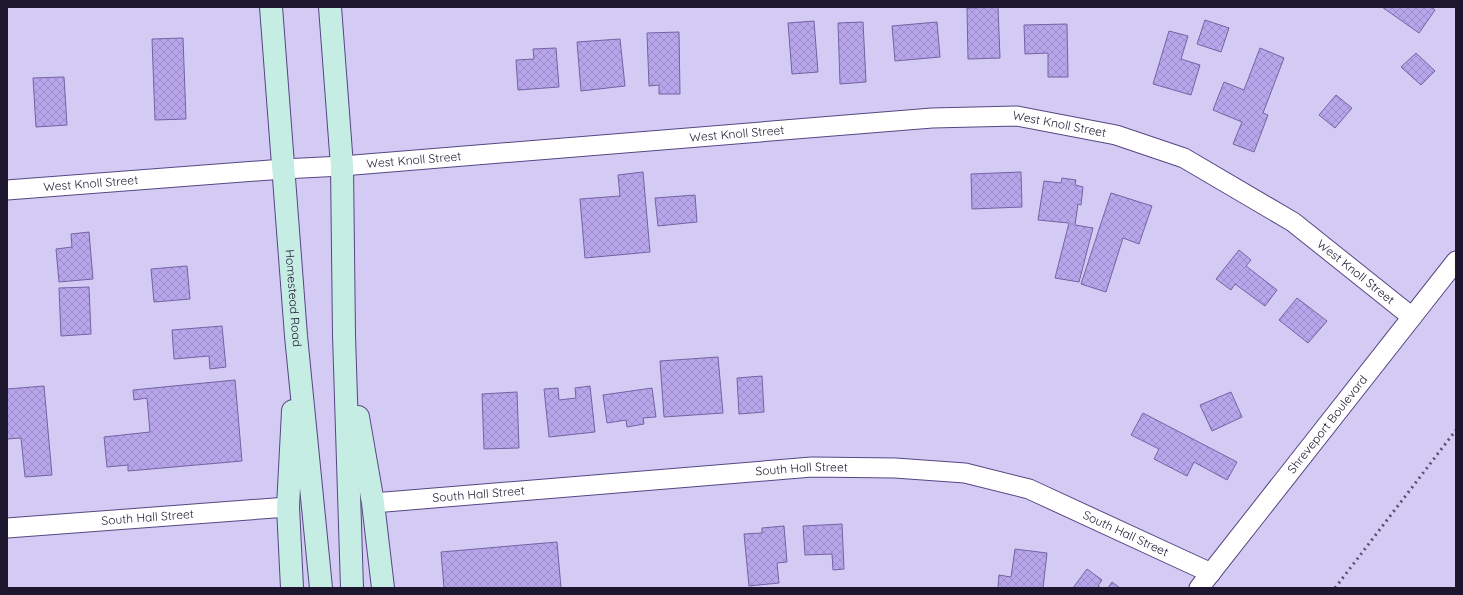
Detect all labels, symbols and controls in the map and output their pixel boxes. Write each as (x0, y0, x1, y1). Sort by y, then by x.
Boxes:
street label: West Knoll Street (1011, 107, 1108, 140)
street label: West Knoll Street (689, 122, 785, 145)
street label: West Knoll Street (366, 148, 462, 171)
street label: West Knoll Street (43, 172, 139, 194)
street label: West Knoll Street (1314, 236, 1398, 307)
street label: Homestead Road (282, 249, 305, 348)
street label: Shreveport Boulevard (1284, 372, 1370, 476)
street label: South Hall Street (755, 459, 848, 479)
street label: South Hall Street (432, 483, 525, 505)
street label: South Hall Street (101, 506, 194, 528)
street label: South Hall Street (1081, 507, 1171, 559)

